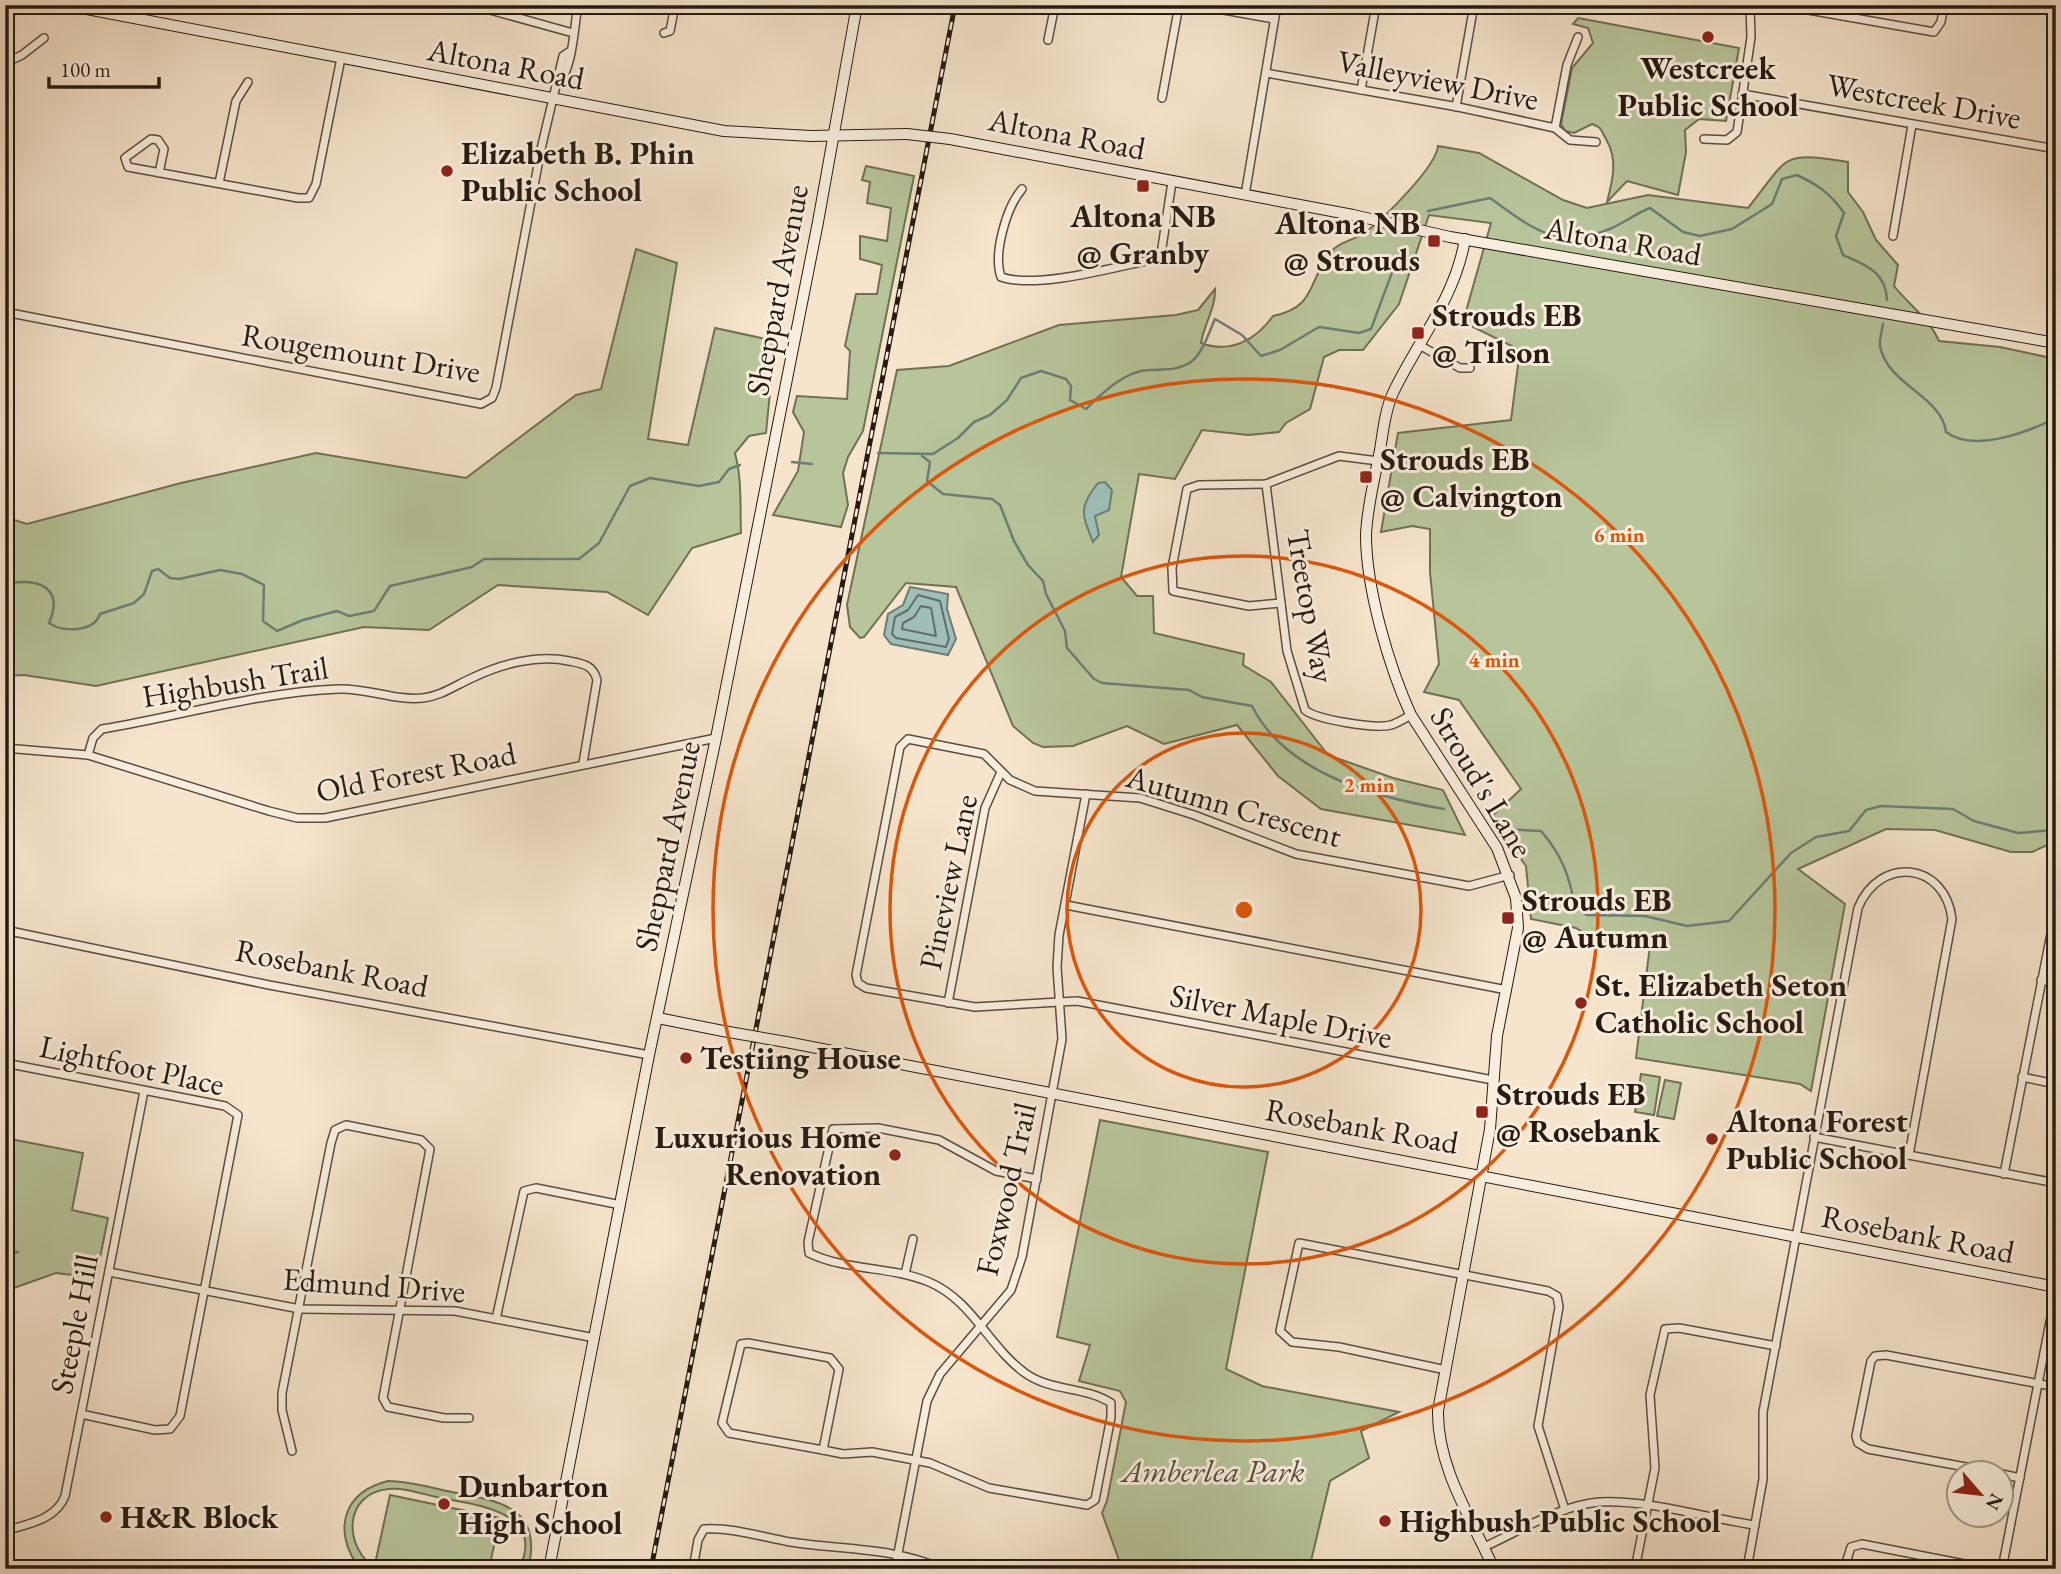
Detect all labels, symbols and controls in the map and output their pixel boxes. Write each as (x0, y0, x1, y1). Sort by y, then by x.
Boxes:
street label: Altona Road (423, 28, 589, 100)
marker: Westcreek Public School (1700, 29, 1716, 45)
street label: Valleyview Drive (1334, 40, 1542, 120)
scale bar (49, 46, 159, 90)
place label: Westcreek Public School (1617, 47, 1799, 126)
text: 100 m (60, 56, 111, 83)
street label: Westcreek Drive (1824, 63, 2024, 139)
street label: Altona Road (984, 98, 1150, 170)
place label: Elizabeth B. Phin Public School (461, 132, 695, 211)
marker: Elizabeth B. Phin Public School (439, 163, 455, 179)
marker: Altona NB @ Granby (1135, 178, 1151, 194)
street label: Sheppard Avenue (736, 181, 818, 399)
place label: Altona NB @ Granby (1069, 195, 1216, 274)
place label: Altona NB @ Strouds (1274, 202, 1420, 281)
street label: Altona Road (1540, 206, 1706, 276)
marker: Altona NB @ Strouds (1426, 233, 1442, 249)
place label: Strouds EB @ Tilson (1432, 294, 1582, 373)
street label: Rougemount Drive (239, 313, 483, 393)
marker: Strouds EB @ Tilson (1410, 325, 1426, 341)
place label: Strouds EB @ Calvington (1380, 438, 1563, 517)
marker: Strouds EB @ Calvington (1358, 469, 1374, 485)
text: 6 min (1593, 521, 1645, 548)
street label: Treetop Way (1277, 526, 1345, 687)
text: 4 min (1468, 646, 1520, 673)
street label: Highbush Trail (139, 647, 331, 717)
street label: Stroud's Lane (1421, 699, 1543, 865)
street label: Old Forest Road (312, 732, 520, 812)
street label: Sheppard Avenue (624, 737, 710, 955)
street label: Autumn Crescent (1120, 755, 1347, 857)
text: 2 min (1343, 771, 1395, 798)
street label: Pineview Lane (909, 790, 987, 974)
place label: Strouds EB @ Autumn (1522, 879, 1672, 958)
centre of rings (1232, 898, 1256, 922)
marker: Strouds EB @ Autumn (1500, 910, 1516, 926)
street label: Rosebank Road (232, 929, 433, 1007)
place label: St. Elizabeth Seton Catholic School (1595, 964, 1847, 1043)
street label: Silver Maple Drive (1166, 974, 1396, 1058)
marker: St. Elizabeth Seton Catholic School (1573, 995, 1589, 1011)
street label: Lightfoot Place (36, 1025, 228, 1105)
place label: Testiing House (700, 1037, 901, 1079)
marker: Testiing House (678, 1050, 694, 1066)
place label: Strouds EB @ Rosebank (1496, 1073, 1661, 1152)
street label: Rosebank Road (1262, 1088, 1463, 1164)
street label: Foxwood Trail (966, 1098, 1046, 1280)
place label: Altona Forest Public School (1725, 1100, 1908, 1179)
marker: Strouds EB @ Rosebank (1474, 1104, 1490, 1120)
place label: Luxurious Home Renovation (654, 1116, 881, 1195)
marker: Altona Forest Public School (1704, 1131, 1720, 1147)
marker: Luxurious Home Renovation (887, 1147, 903, 1163)
street label: Rosebank Road (1818, 1195, 2019, 1273)
street label: Steeple Hill (40, 1250, 108, 1397)
street label: Edmund Drive (281, 1258, 467, 1312)
park label: Amberlea Park (1119, 1450, 1305, 1492)
north arrow (1946, 1458, 2016, 1528)
place label: Dunbarton High School (458, 1465, 622, 1544)
text: N (1980, 1489, 2009, 1515)
place label: H&R Block (120, 1496, 279, 1538)
marker: Dunbarton High School (436, 1496, 452, 1512)
place label: Highbush Public School (1399, 1500, 1721, 1542)
marker: H&R Block (98, 1509, 114, 1525)
marker: Highbush Public School (1377, 1513, 1393, 1529)

